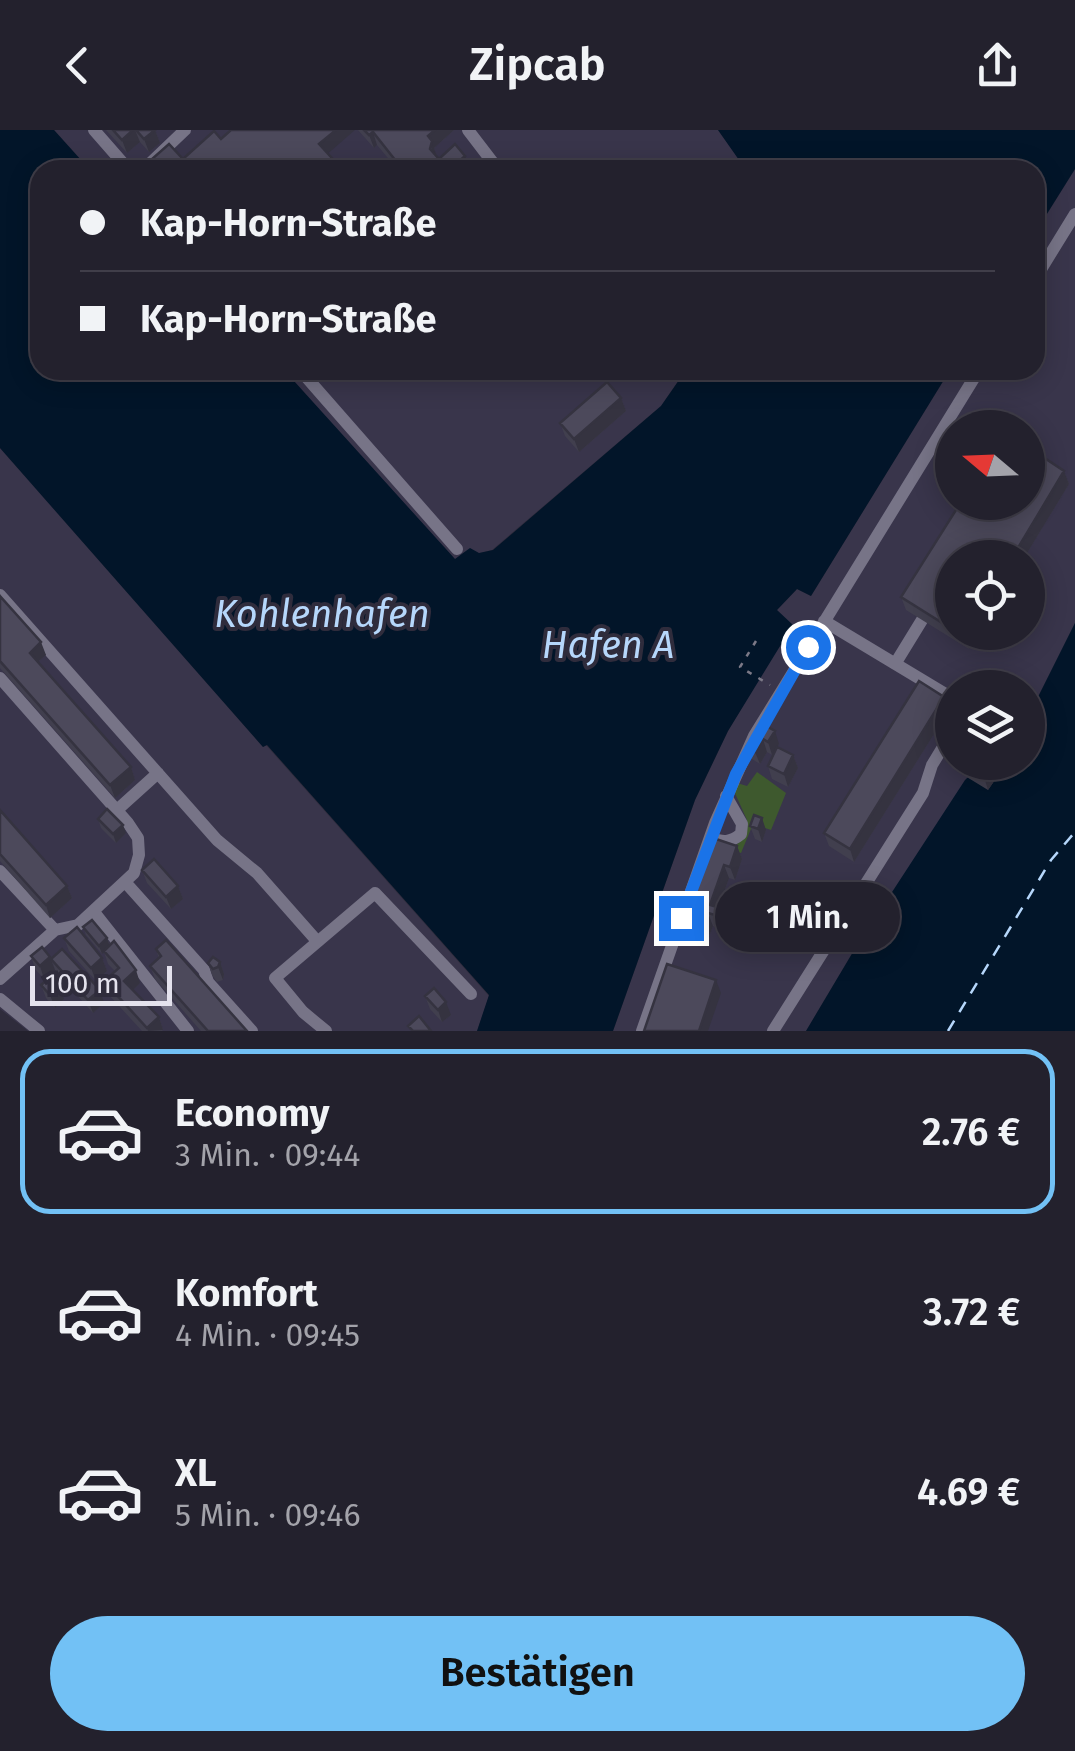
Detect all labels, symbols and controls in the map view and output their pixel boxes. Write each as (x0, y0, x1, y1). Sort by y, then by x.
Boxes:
icon: back (50, 38, 105, 93)
text: Zipcab (469, 38, 606, 92)
icon: share (970, 38, 1025, 93)
text: Kap-Horn-Straße (140, 200, 437, 246)
text: Kap-Horn-Straße (140, 296, 437, 342)
north arrow (935, 410, 1045, 520)
map controls (935, 410, 1045, 780)
button: locate (935, 540, 1045, 650)
water label: Kohlenhafen (214, 591, 430, 637)
water label: Hafen A (542, 622, 674, 668)
route start (786, 625, 831, 670)
button: layers (935, 670, 1045, 780)
callout: 1 Min. (716, 883, 901, 953)
route end (659, 896, 704, 941)
text: 1 Min. (766, 898, 849, 936)
scale bar (30, 961, 172, 1006)
text: 100 m (45, 967, 120, 1000)
icon: car (55, 1087, 145, 1177)
text: Economy (175, 1090, 330, 1136)
text: 2.76 € (922, 1109, 1020, 1155)
text: 3 Min. · 09:44 (175, 1136, 360, 1174)
icon: car (55, 1267, 145, 1357)
text: Komfort (175, 1270, 318, 1316)
text: 3.72 € (923, 1289, 1020, 1335)
text: 4 Min. · 09:45 (175, 1316, 360, 1354)
icon: car (55, 1447, 145, 1537)
text: XL (175, 1450, 217, 1496)
text: 4.69 € (917, 1469, 1020, 1515)
text: 5 Min. · 09:46 (175, 1496, 360, 1534)
button: Bestätigen (50, 1616, 1025, 1731)

